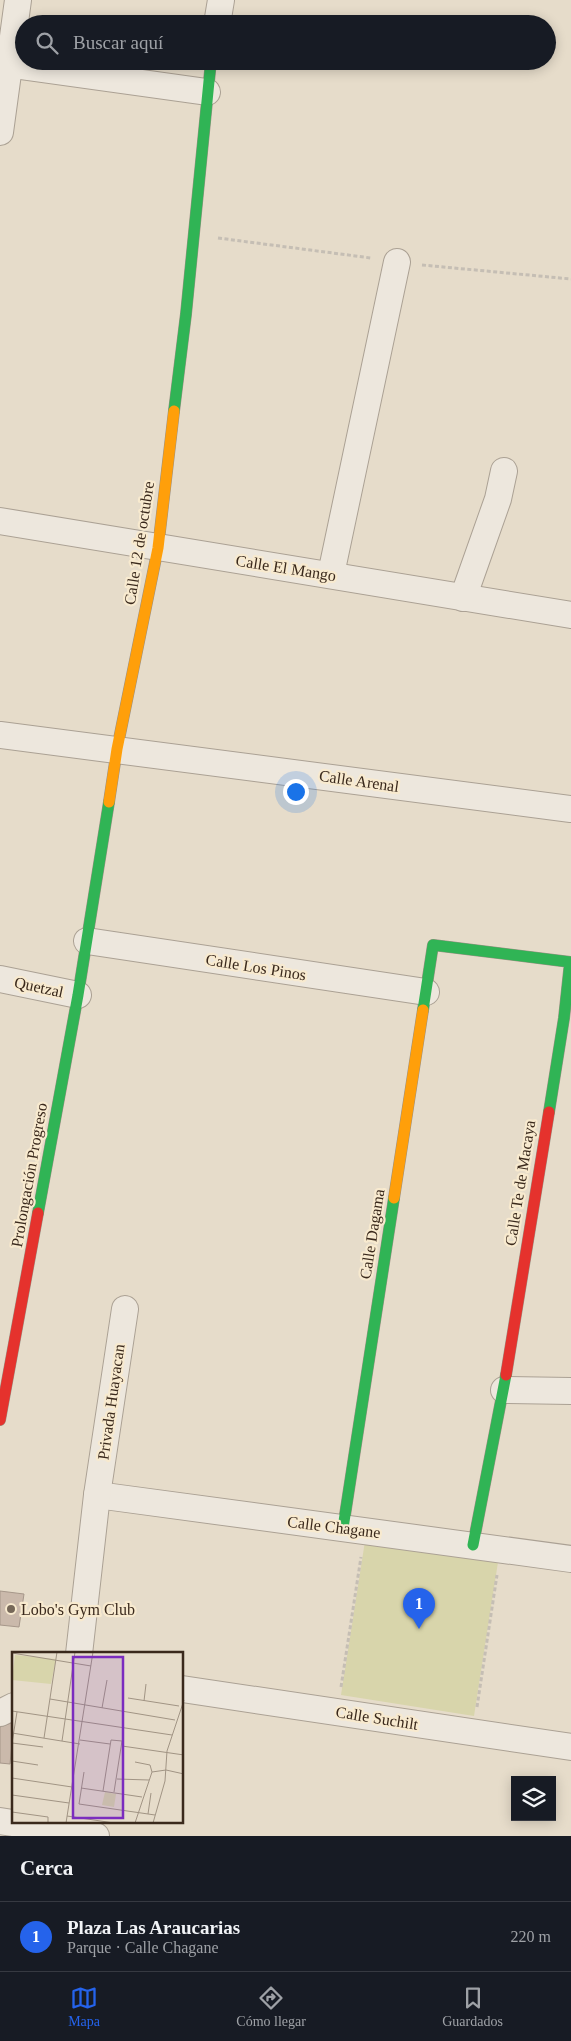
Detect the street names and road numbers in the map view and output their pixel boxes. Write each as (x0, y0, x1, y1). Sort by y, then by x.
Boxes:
street label: Calle 12 de octubre (121, 480, 157, 606)
street label: Calle El Mango (234, 552, 337, 585)
street label: Calle Arenal (318, 767, 401, 795)
street label: Calle Los Pinos (205, 951, 307, 983)
street label: Quetzal (13, 974, 66, 1001)
street label: Prolongación Progreso (8, 1102, 51, 1249)
street label: Calle Te de Macaya (502, 1119, 539, 1247)
street label: Calle Dagama (356, 1188, 389, 1280)
street label: Privada Huayacan (94, 1343, 129, 1461)
street label: Calle Chagane (286, 1513, 382, 1542)
street label: Calle Suchilt (335, 1703, 420, 1733)

